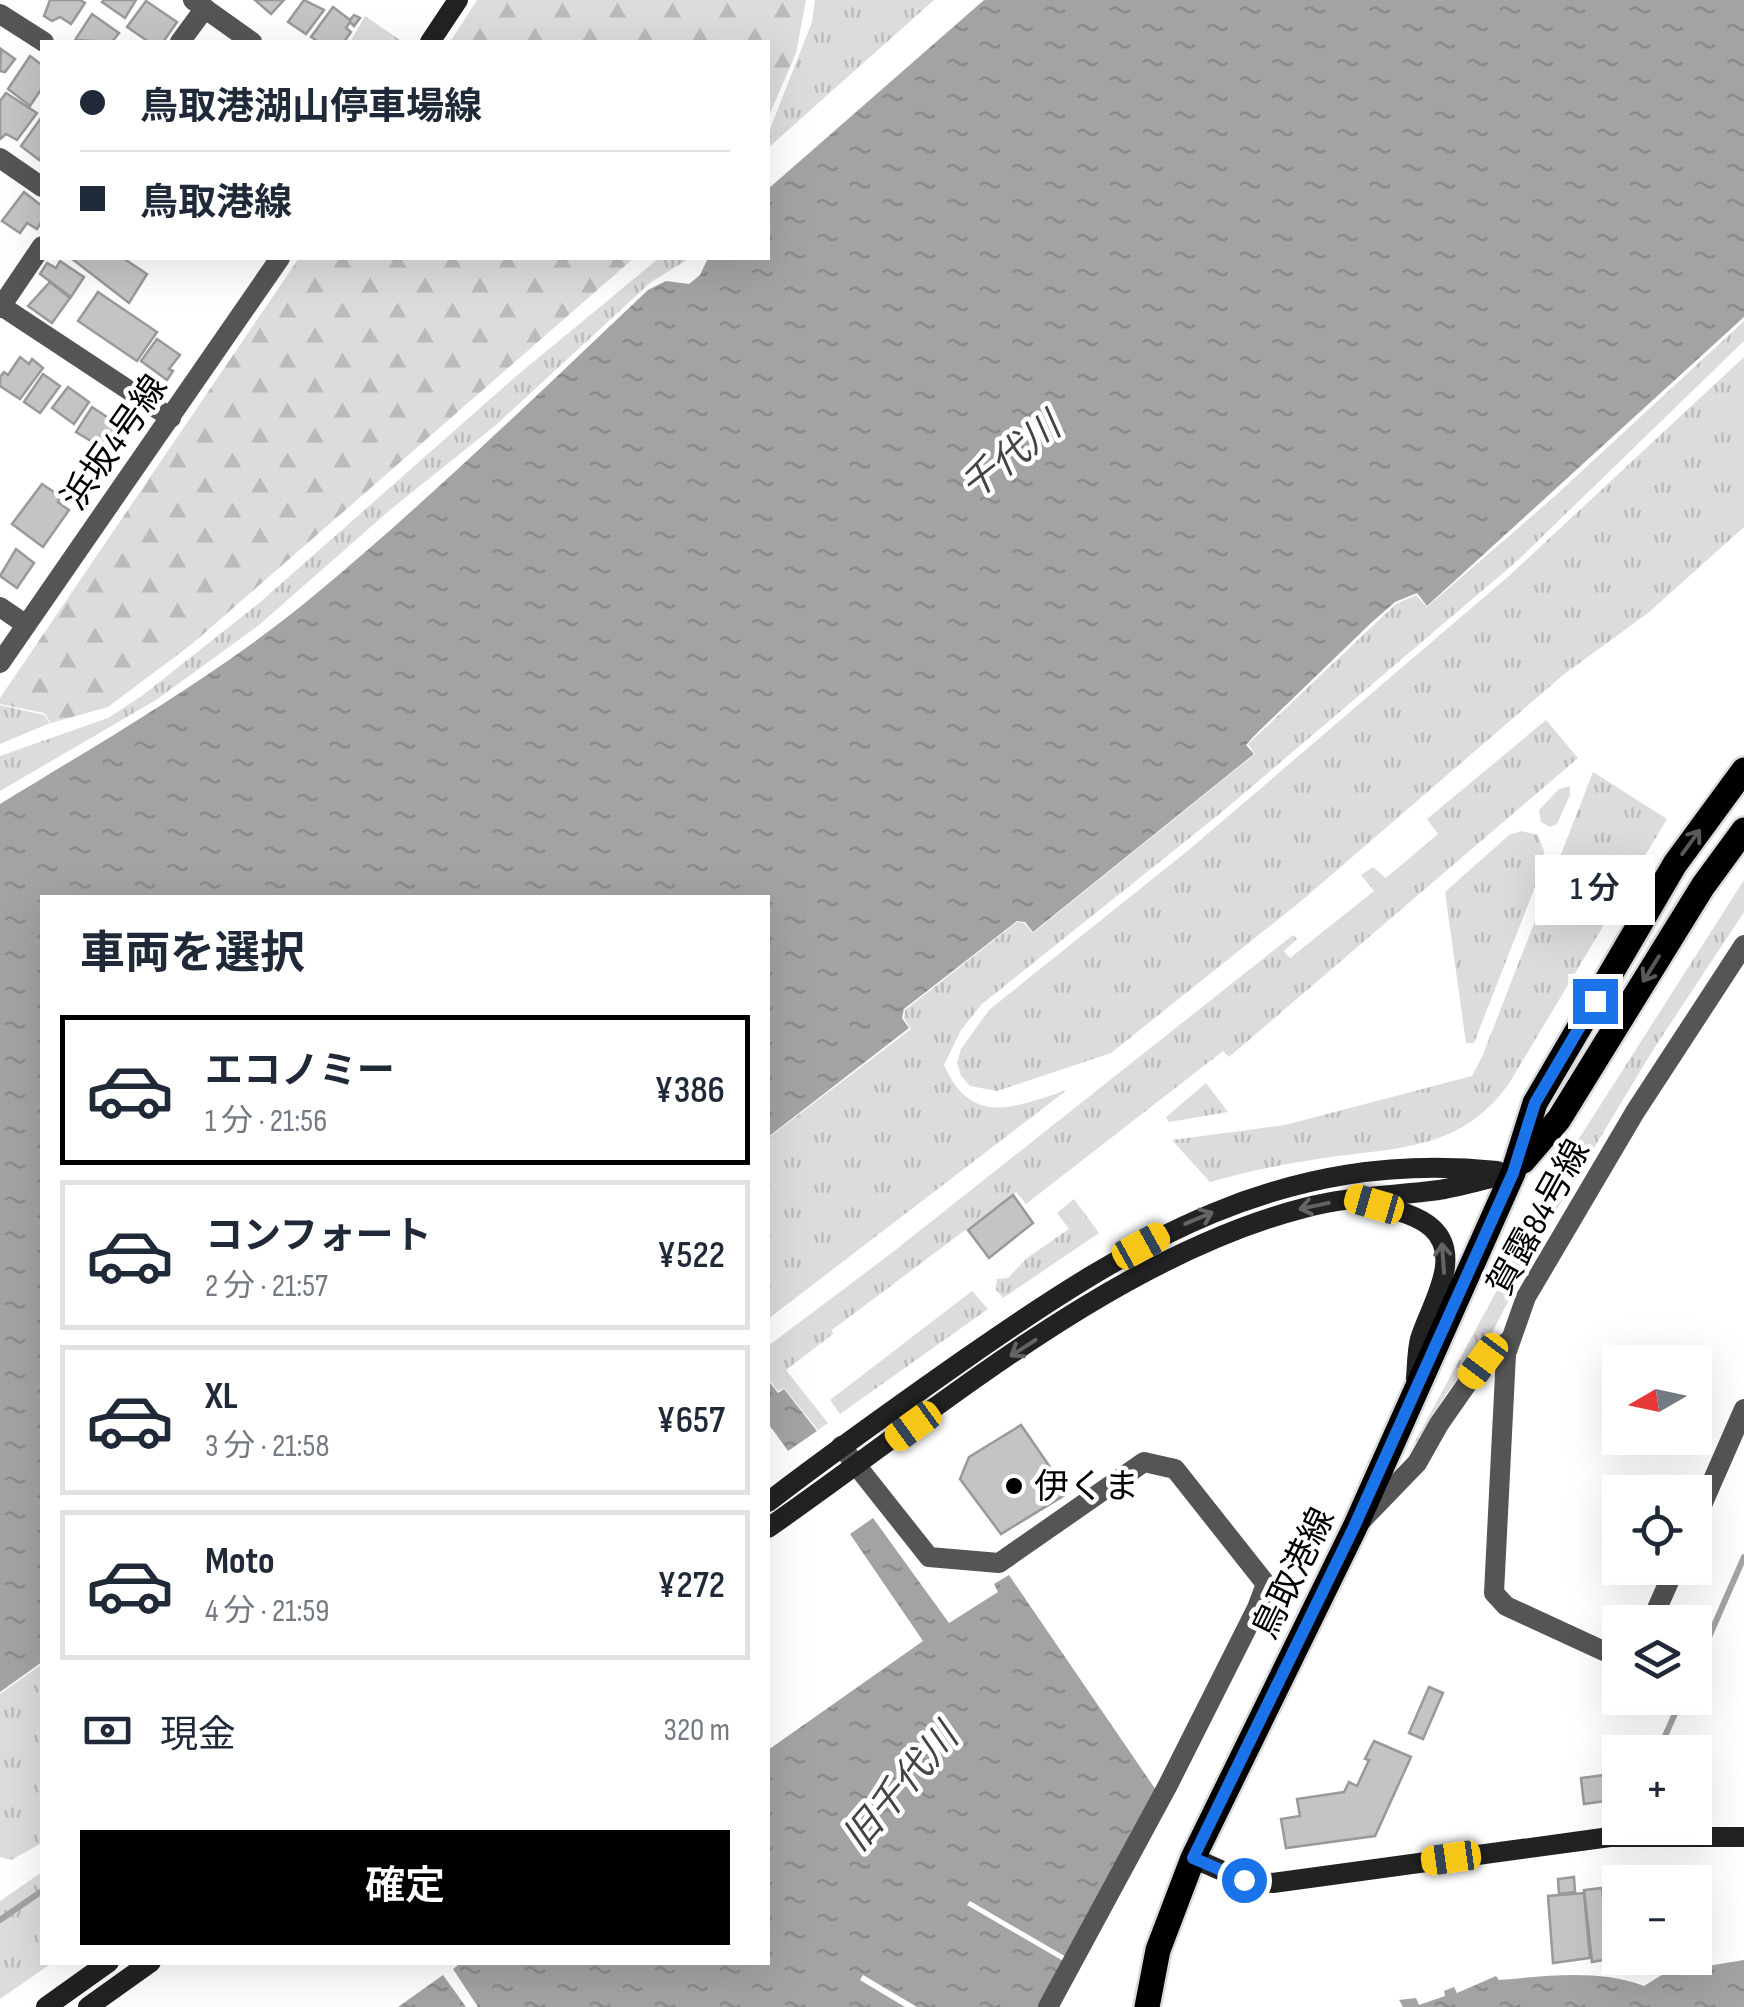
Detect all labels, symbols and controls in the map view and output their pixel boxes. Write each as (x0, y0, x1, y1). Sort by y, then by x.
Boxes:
text: 鳥取港湖山停車場線 (140, 85, 482, 130)
text: 鳥取港線 (140, 181, 292, 226)
street label: 浜坂4号線 (53, 367, 177, 519)
water label: 千代川 (952, 402, 1073, 510)
one-way arrow (1681, 829, 1702, 856)
callout: 1 分 (1535, 856, 1655, 926)
text: 1 分 (1571, 870, 1620, 909)
text: 車両を選択 (80, 927, 305, 982)
one-way arrow (1640, 954, 1661, 982)
route end (1573, 979, 1618, 1024)
icon: car (85, 1045, 175, 1135)
text: エコノミー (205, 1049, 395, 1094)
text: ¥386 (654, 1068, 725, 1113)
text: 1 分 · 21:56 (205, 1102, 327, 1141)
street label: 賀露84号線 (1479, 1133, 1599, 1303)
car (1341, 1181, 1407, 1227)
one-way arrow (1298, 1198, 1330, 1217)
one-way arrow (1183, 1208, 1214, 1226)
icon: car (85, 1210, 175, 1300)
text: コンフォート (205, 1214, 432, 1259)
car (1107, 1218, 1175, 1274)
text: ¥522 (657, 1233, 725, 1278)
one-way arrow (1433, 1242, 1452, 1275)
text: 2 分 · 21:57 (205, 1267, 328, 1306)
car (1453, 1328, 1513, 1394)
one-way arrow (1010, 1337, 1038, 1358)
north arrow (1602, 1345, 1712, 1455)
map controls (1602, 1345, 1712, 1975)
text: XL (205, 1374, 238, 1419)
icon: car (85, 1375, 175, 1465)
car (880, 1396, 946, 1456)
text: ¥657 (656, 1398, 725, 1443)
text: 3 分 · 21:58 (205, 1427, 329, 1466)
place label: 伊くま (1034, 1466, 1139, 1509)
marker: 伊くま (1003, 1475, 1025, 1497)
button: locate (1602, 1475, 1712, 1585)
street label: 鳥取港線 (1244, 1501, 1344, 1646)
text: Moto (205, 1539, 275, 1584)
icon: car (85, 1540, 175, 1630)
text: ¥272 (657, 1563, 725, 1608)
text: 4 分 · 21:59 (205, 1592, 330, 1631)
button: layers (1602, 1605, 1712, 1715)
icon: cash (80, 1703, 135, 1758)
text: 320 m (663, 1711, 730, 1750)
text: 現金 (160, 1713, 236, 1758)
water label: 旧千代川 (834, 1713, 971, 1860)
button: + (1602, 1735, 1712, 1845)
button: 確定 (80, 1830, 730, 1945)
car (1419, 1839, 1483, 1877)
route start (1222, 1858, 1267, 1903)
button: − (1602, 1865, 1712, 1975)

